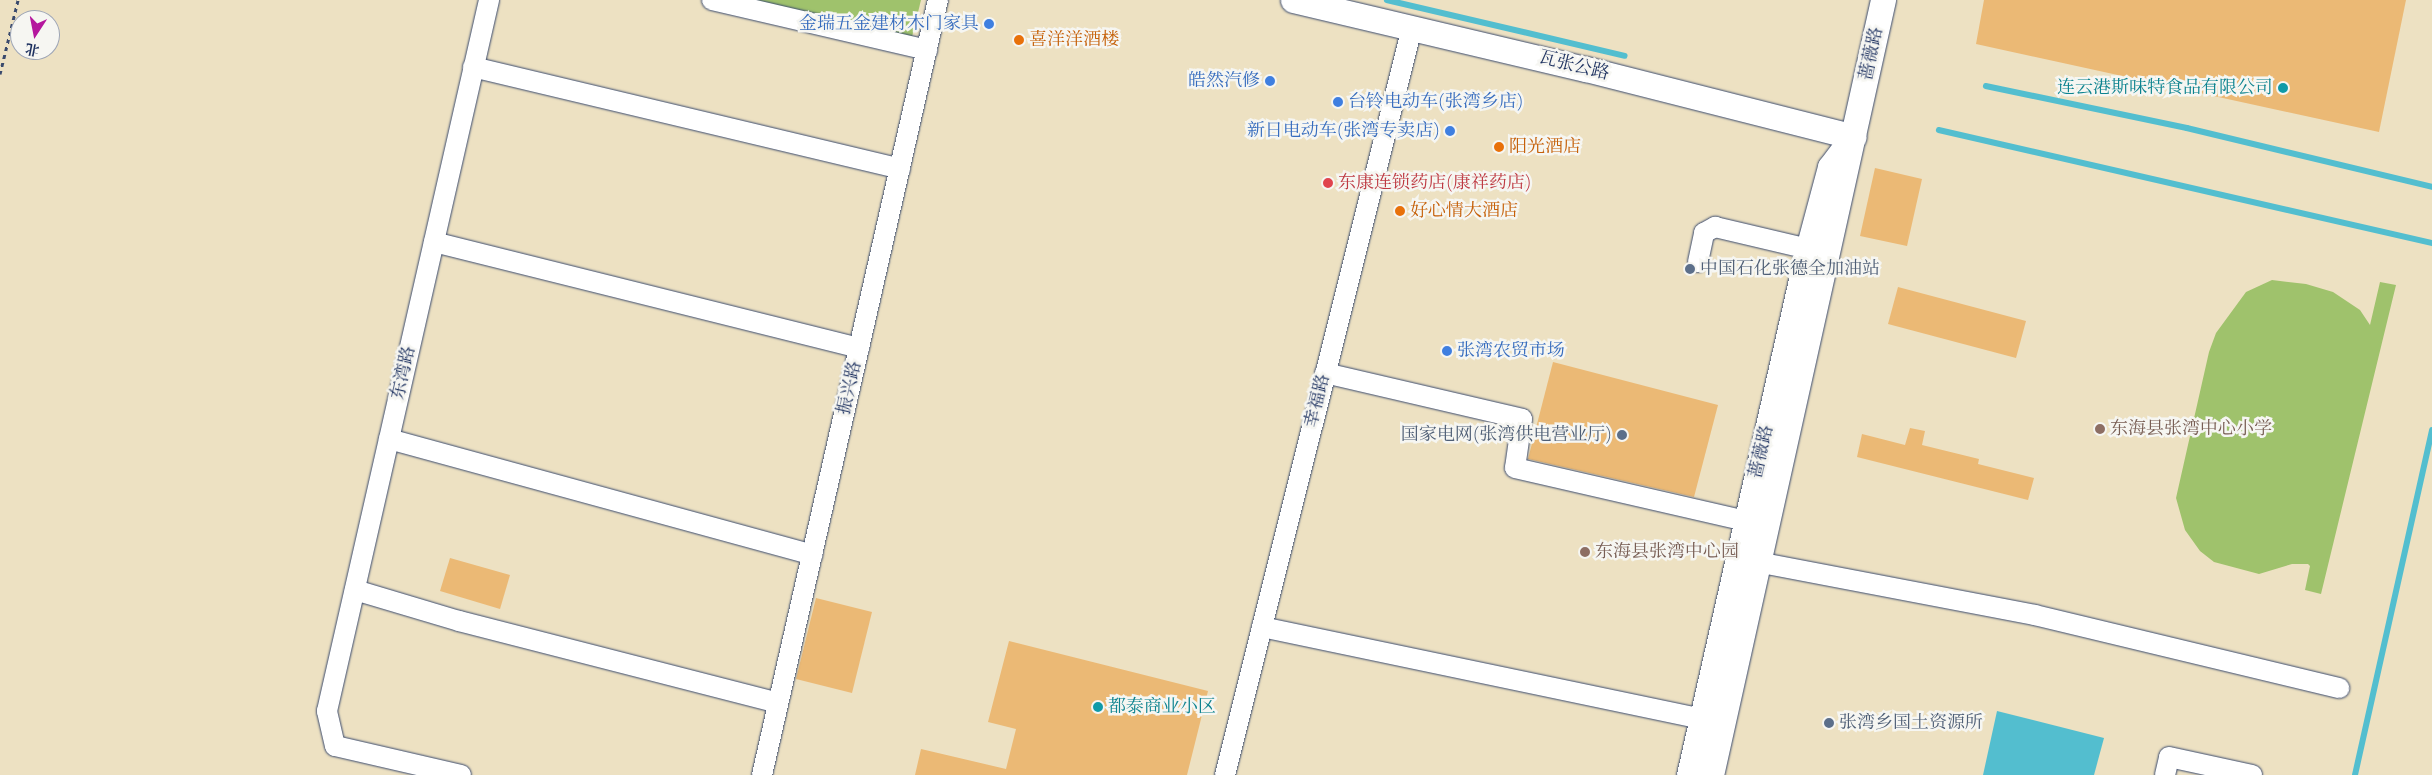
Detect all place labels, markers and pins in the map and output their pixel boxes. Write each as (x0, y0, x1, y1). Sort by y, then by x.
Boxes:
place label: 金瑞五金建材木门家具 (799, 13, 979, 35)
marker: 金瑞五金建材木门家具 (983, 18, 995, 30)
place label: 喜洋洋酒楼 (1029, 29, 1119, 51)
marker: 喜洋洋酒楼 (1013, 34, 1025, 46)
place label: 皓然汽修 (1188, 70, 1260, 92)
marker: 皓然汽修 (1264, 75, 1276, 87)
place label: 连云港斯味特食品有限公司 (2057, 77, 2273, 99)
marker: 连云港斯味特食品有限公司 (2277, 82, 2289, 94)
place label: 台铃电动车(张湾乡店) (1348, 91, 1523, 113)
marker: 台铃电动车(张湾乡店) (1332, 96, 1344, 108)
place label: 新日电动车(张湾专卖店) (1247, 120, 1440, 142)
marker: 新日电动车(张湾专卖店) (1444, 125, 1456, 137)
place label: 阳光酒店 (1509, 136, 1581, 158)
marker: 阳光酒店 (1493, 141, 1505, 153)
place label: 东康连锁药店(康祥药店) (1338, 172, 1531, 194)
marker: 东康连锁药店(康祥药店) (1322, 177, 1334, 189)
place label: 好心情大酒店 (1410, 200, 1518, 222)
marker: 好心情大酒店 (1394, 205, 1406, 217)
place label: 中国石化张德全加油站 (1700, 258, 1880, 280)
marker: 中国石化张德全加油站 (1684, 263, 1696, 275)
place label: 张湾农贸市场 (1457, 340, 1565, 362)
marker: 张湾农贸市场 (1441, 345, 1453, 357)
place label: 东海县张湾中心小学 (2110, 418, 2272, 440)
marker: 东海县张湾中心小学 (2094, 423, 2106, 435)
place label: 国家电网(张湾供电营业厅) (1401, 424, 1612, 446)
marker: 国家电网(张湾供电营业厅) (1616, 429, 1628, 441)
place label: 东海县张湾中心园 (1595, 541, 1739, 563)
marker: 东海县张湾中心园 (1579, 546, 1591, 558)
place label: 都泰商业小区 (1108, 696, 1216, 718)
marker: 都泰商业小区 (1092, 701, 1104, 713)
place label: 张湾乡国土资源所 (1839, 712, 1983, 734)
marker: 张湾乡国土资源所 (1823, 717, 1835, 729)

